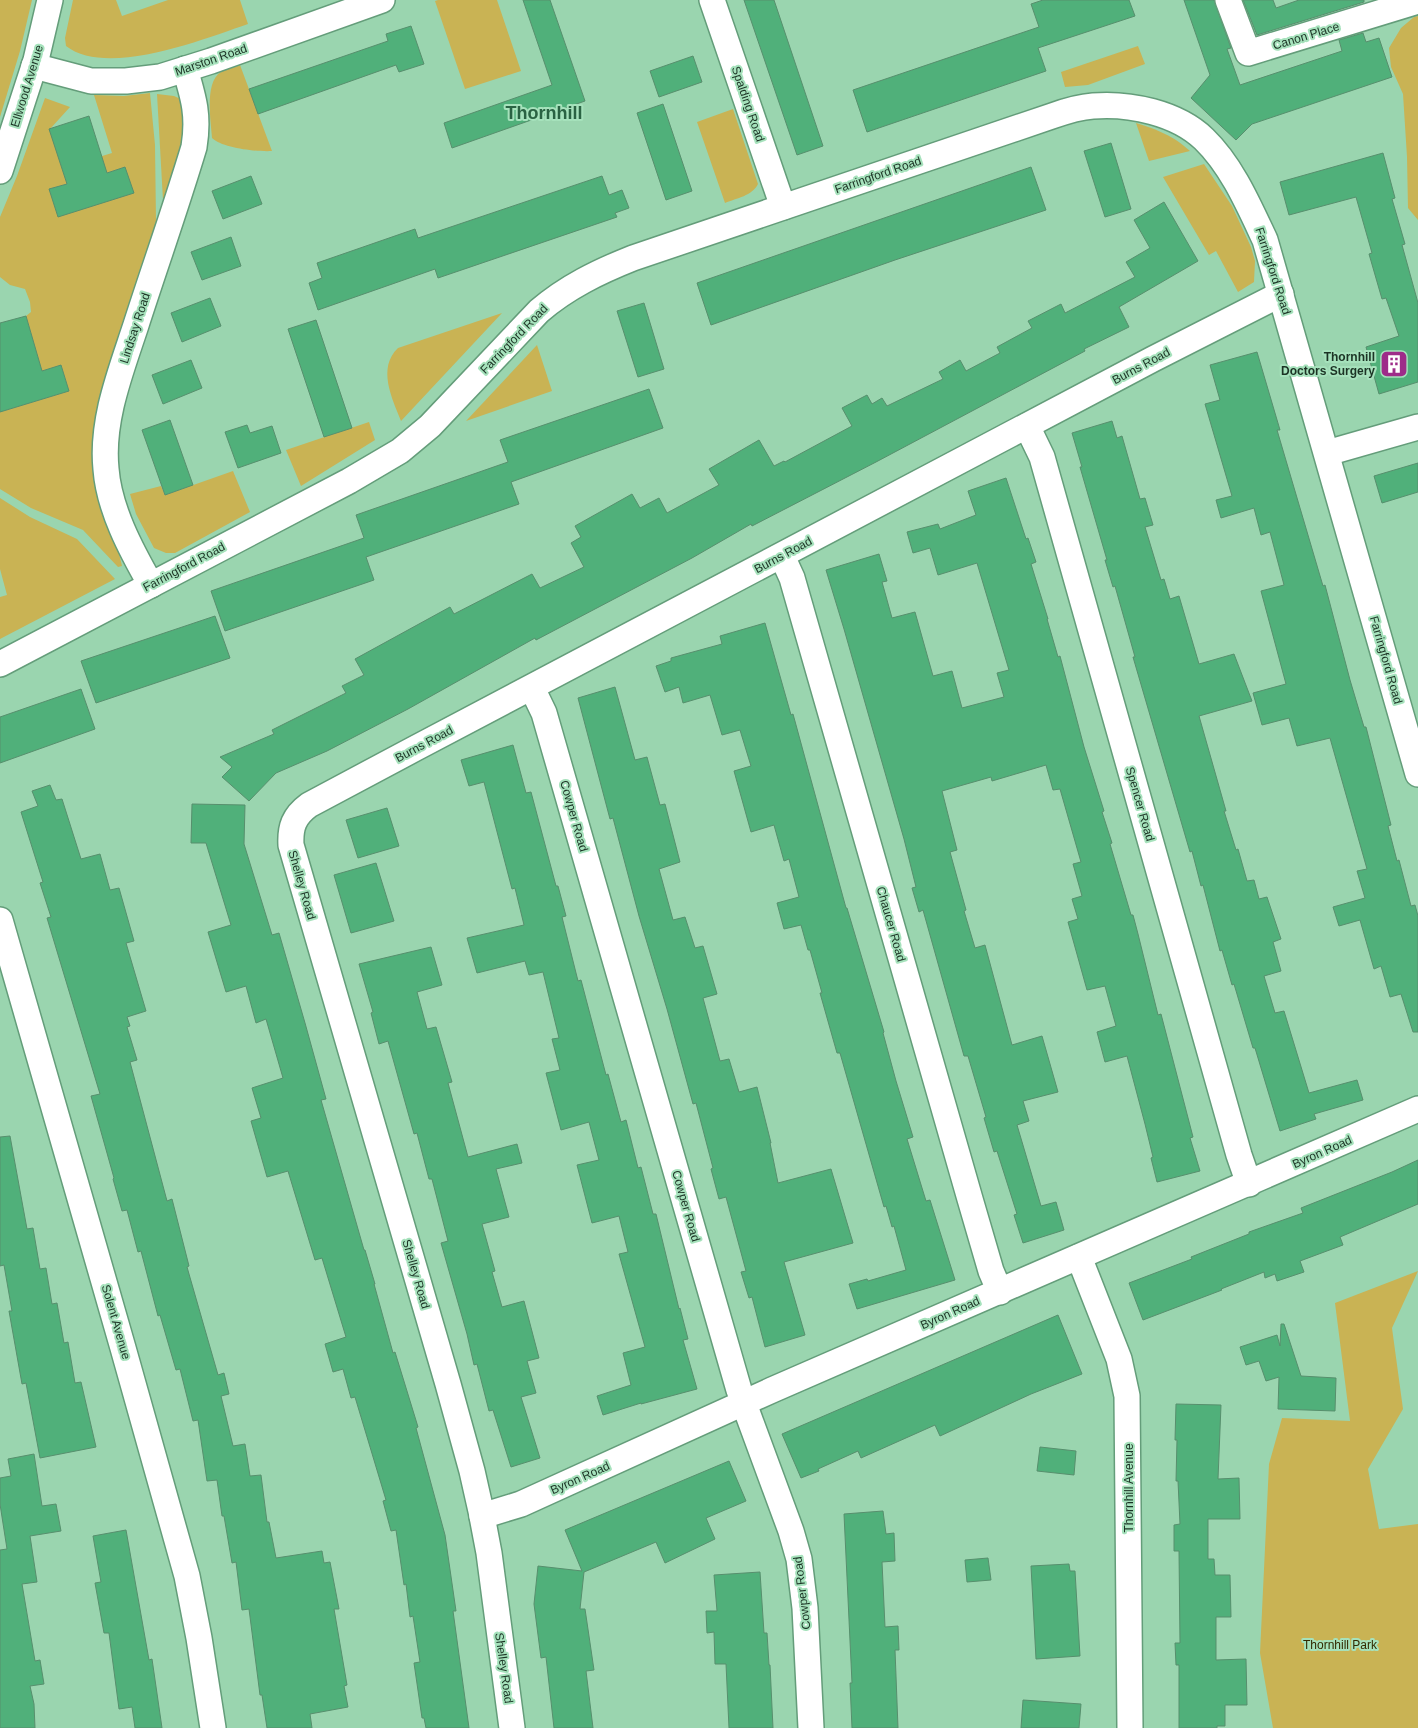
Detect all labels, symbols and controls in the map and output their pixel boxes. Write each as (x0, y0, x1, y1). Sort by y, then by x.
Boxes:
street label: Canon Place (1271, 19, 1341, 53)
street label: Marston Road (173, 41, 249, 79)
street label: Ellwood Avenue (8, 43, 46, 129)
street label: Spalding Road (729, 64, 767, 144)
district label: Thornhill (506, 103, 582, 123)
street label: Farringford Road (833, 154, 923, 196)
street label: Farringford Road (1252, 226, 1294, 316)
street label: Lindsay Road (117, 291, 153, 365)
street label: Farringford Road (477, 302, 551, 376)
street label: Burns Road (1110, 345, 1172, 387)
building icon: Thornhill Doctors Surgery (1379, 349, 1409, 379)
place label: Thornhill Doctors Surgery (1281, 350, 1375, 378)
street label: Burns Road (752, 534, 814, 576)
street label: Farringford Road (141, 540, 227, 594)
street label: Farringford Road (1367, 614, 1405, 706)
street label: Burns Road (393, 723, 455, 765)
street label: Spencer Road (1123, 765, 1157, 843)
street label: Cowper Road (557, 779, 591, 853)
street label: Shelley Road (285, 849, 319, 921)
street label: Chaucer Road (874, 885, 908, 963)
street label: Byron Road (1290, 1133, 1354, 1171)
street label: Cowper Road (669, 1169, 703, 1243)
street label: Shelley Road (399, 1238, 433, 1310)
street label: Solent Avenue (99, 1283, 133, 1361)
street label: Byron Road (918, 1294, 982, 1332)
street label: Thornhill Avenue (1122, 1443, 1136, 1533)
street label: Byron Road (548, 1459, 612, 1497)
street label: Cowper Road (791, 1556, 813, 1630)
street label: Shelley Road (492, 1632, 516, 1704)
park label: Thornhill Park (1303, 1638, 1378, 1652)

